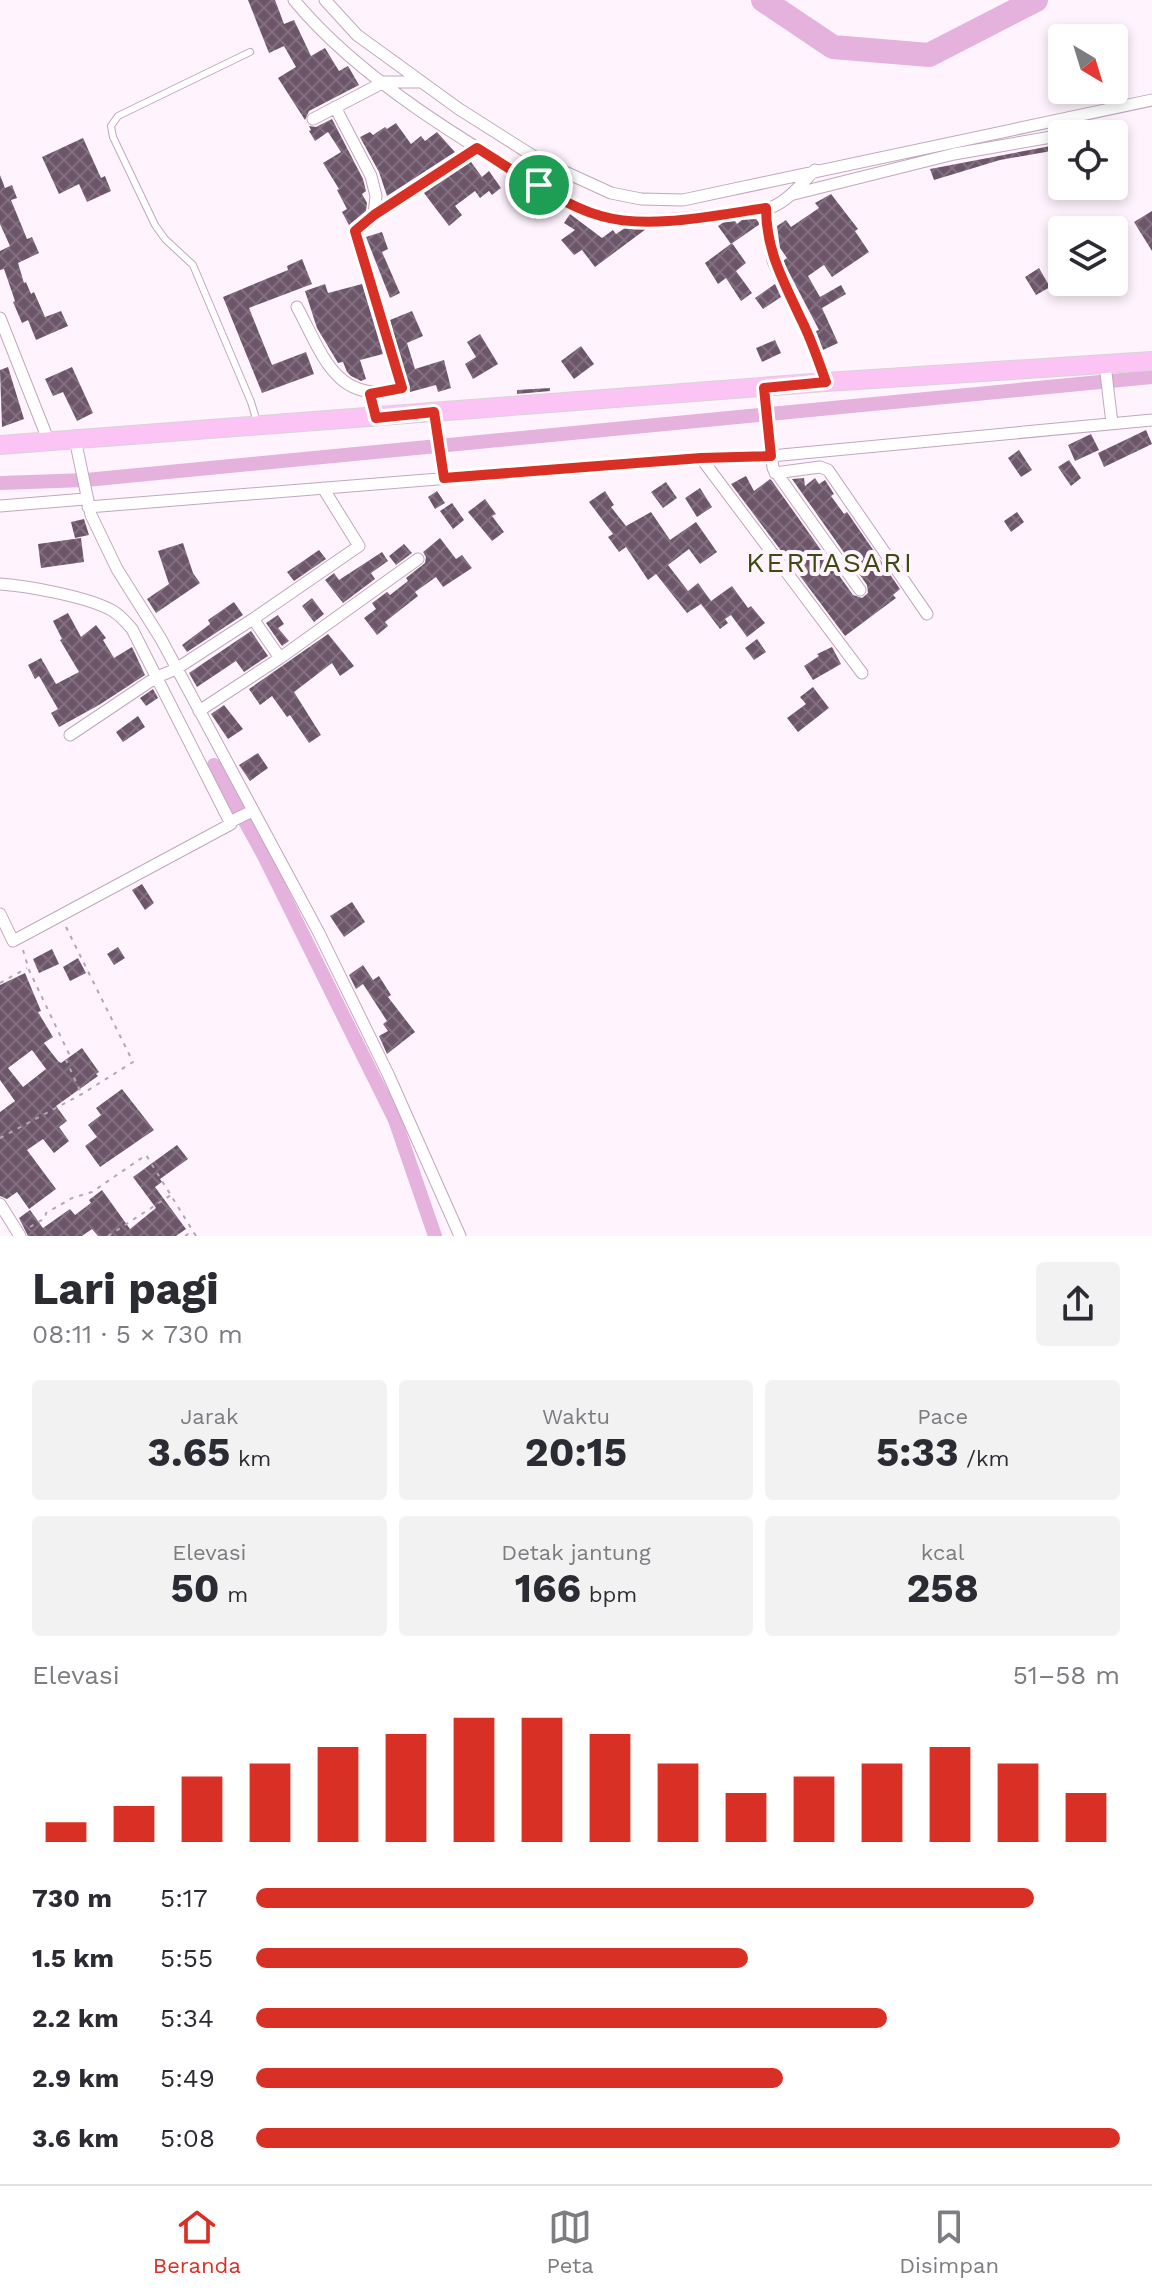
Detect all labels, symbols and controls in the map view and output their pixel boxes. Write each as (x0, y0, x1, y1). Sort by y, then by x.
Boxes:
north arrow (1048, 24, 1128, 104)
map controls (1048, 24, 1128, 296)
button: locate (1048, 120, 1128, 200)
pin (505, 151, 573, 219)
icon: arrive (517, 163, 561, 207)
button: layers (1048, 216, 1128, 296)
district label: KERTASARI (746, 546, 914, 579)
button: share (1036, 1262, 1120, 1346)
text: Lari pagi (32, 1263, 219, 1315)
text: 08:11 · 5 × 730 m (32, 1319, 243, 1349)
text: Jarak (180, 1404, 238, 1429)
text: Waktu (542, 1404, 610, 1429)
text: Pace (917, 1404, 968, 1429)
text: 3.65 (147, 1429, 230, 1476)
text: 20:15 (525, 1429, 627, 1476)
text: 5:33 (876, 1429, 959, 1476)
text: km (230, 1446, 271, 1471)
text: /km (959, 1446, 1009, 1471)
text: Elevasi (172, 1540, 246, 1565)
text: Detak jantung (501, 1540, 651, 1565)
text: kcal (921, 1540, 964, 1565)
text: 50 (171, 1565, 220, 1612)
text: 166 (515, 1565, 581, 1612)
text: 258 (907, 1565, 979, 1612)
text: m (220, 1582, 248, 1607)
text: bpm (581, 1582, 637, 1607)
text: Elevasi (32, 1660, 120, 1690)
text: 51–58 m (1013, 1660, 1120, 1690)
text: 730 m (32, 1883, 112, 1913)
text: 5:17 (160, 1883, 208, 1913)
text: 1.5 km (32, 1943, 114, 1973)
text: 5:55 (160, 1943, 213, 1973)
text: 2.2 km (32, 2003, 119, 2033)
text: 5:34 (160, 2003, 214, 2033)
text: 2.9 km (32, 2063, 119, 2093)
text: 5:49 (160, 2063, 215, 2093)
text: 3.6 km (32, 2123, 119, 2153)
text: 5:08 (160, 2123, 215, 2153)
tab: Beranda (153, 2205, 241, 2278)
tab: Peta (546, 2205, 594, 2278)
tab: Disimpan (899, 2205, 999, 2278)

